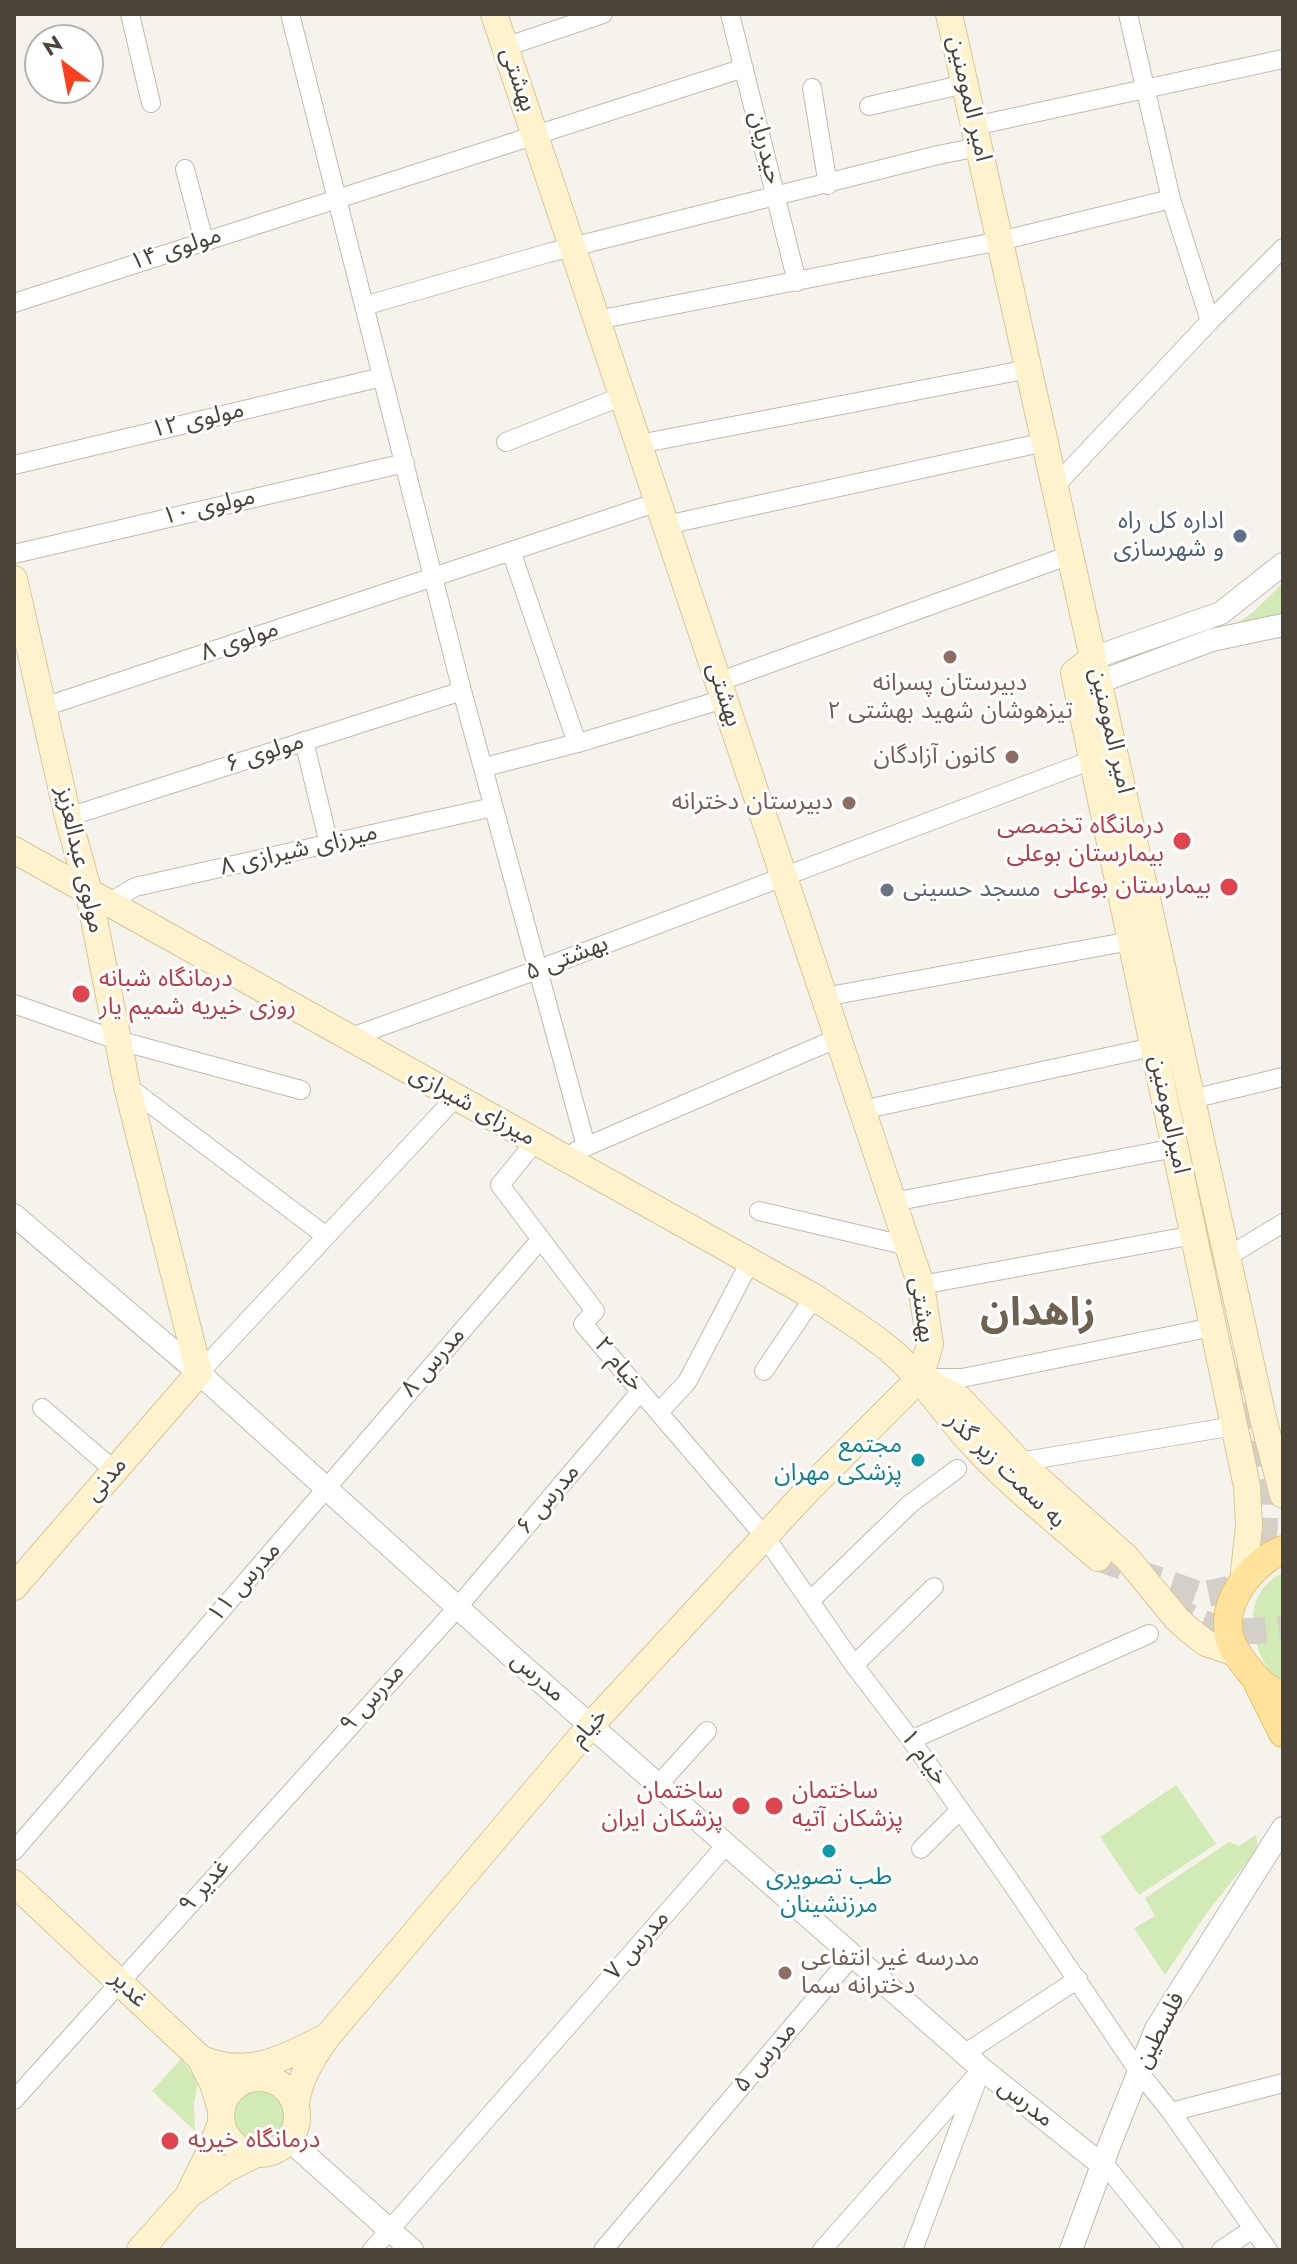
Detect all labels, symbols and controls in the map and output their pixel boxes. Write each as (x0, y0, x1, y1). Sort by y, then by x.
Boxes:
north arrow (24, 24, 104, 104)
text: N (36, 27, 68, 64)
street label: امیر المومنین (940, 33, 996, 165)
street label: بهشتی (493, 44, 541, 116)
street label: حیدریان (741, 108, 787, 188)
street label: مولوی ۱۴ (127, 222, 225, 278)
street label: مولوی ۱۲ (149, 396, 247, 446)
street label: مولوی ۱۰ (160, 483, 258, 533)
place label: اداره کل راه و شهرسازی (1113, 508, 1224, 564)
marker: اداره کل راه و شهرسازی (1231, 527, 1249, 545)
street label: مولوی ۸ (197, 615, 283, 669)
marker: دبیرستان پسرانه تیزهوشان شهید بهشتی ۲ (941, 648, 959, 666)
street label: بهشتی (699, 659, 747, 731)
street label: امیر المومنین (1082, 665, 1138, 797)
place label: دبیرستان پسرانه تیزهوشان شهید بهشتی ۲ (827, 670, 1073, 726)
street label: مولوی ۶ (222, 728, 308, 780)
place label: کانون آزادگان (873, 743, 996, 771)
marker: کانون آزادگان (1003, 748, 1021, 766)
street label: مولوی عبدالعزیز (48, 784, 110, 936)
place label: دبیرستان دخترانه (672, 789, 833, 817)
marker: دبیرستان دخترانه (840, 794, 858, 812)
place label: درمانگاه تخصصی بیمارستان بوعلی (997, 813, 1164, 869)
street label: میرزای شیرازی ۸ (217, 819, 381, 883)
marker: درمانگاه تخصصی بیمارستان بوعلی (1171, 830, 1193, 852)
place label: بیمارستان بوعلی (1054, 873, 1211, 901)
place label: مسجد حسینی (903, 876, 1041, 904)
marker: بیمارستان بوعلی (1218, 876, 1240, 898)
marker: مسجد حسینی (878, 881, 896, 899)
street label: بهشتی ۵ (521, 930, 613, 988)
place label: درمانگاه شبانه روزی خیریه شمیم یار (99, 966, 296, 1022)
marker: درمانگاه شبانه روزی خیریه شمیم یار (70, 983, 92, 1005)
street label: امیرالمومنین (1141, 1053, 1195, 1177)
street label: میرزای شیرازی (404, 1061, 540, 1153)
street label: بهشتی (902, 1275, 940, 1345)
district label: زاهدان (980, 1291, 1096, 1339)
street label: مدرس ۸ (396, 1322, 472, 1404)
street label: خیام ۲ (587, 1332, 649, 1398)
street label: به سمت زیر گذر (939, 1407, 1071, 1535)
place label: مجتمع پزشکی مهران (774, 1432, 902, 1488)
marker: مجتمع پزشکی مهران (909, 1451, 927, 1469)
street label: مدنی (80, 1452, 134, 1508)
street label: مدرس ۶ (511, 1459, 587, 1541)
street label: مدرس ۱۱ (202, 1537, 288, 1629)
street label: مدرس (504, 1647, 570, 1709)
street label: مدرس ۹ (334, 1658, 412, 1740)
street label: خیام (565, 1703, 615, 1753)
street label: خیام ۱ (893, 1724, 953, 1792)
place label: ساختمان پزشکان ایران (601, 1778, 723, 1834)
place label: ساختمان پزشکان آتیه (792, 1778, 903, 1834)
marker: ساختمان پزشکان ایران (730, 1795, 752, 1817)
marker: ساختمان پزشکان آتیه (763, 1795, 785, 1817)
marker: طب تصویری مرزنشینان (820, 1842, 838, 1860)
street label: غدیر ۹ (174, 1854, 236, 1920)
place label: طب تصویری مرزنشینان (766, 1864, 892, 1920)
street label: مدرس ۷ (600, 1905, 676, 1987)
place label: مدرسه غیر انتفاعی دخترانه سما (801, 1945, 980, 2001)
marker: مدرسه غیر انتفاعی دخترانه سما (776, 1964, 794, 1982)
street label: غدیر (103, 1965, 153, 2015)
street label: فلسطین (1130, 1988, 1192, 2074)
street label: مدرس ۵ (728, 2017, 804, 2099)
street label: مدرس (992, 2073, 1058, 2135)
place label: درمانگاه خیریه (188, 2127, 320, 2155)
marker: درمانگاه خیریه (159, 2130, 181, 2152)

